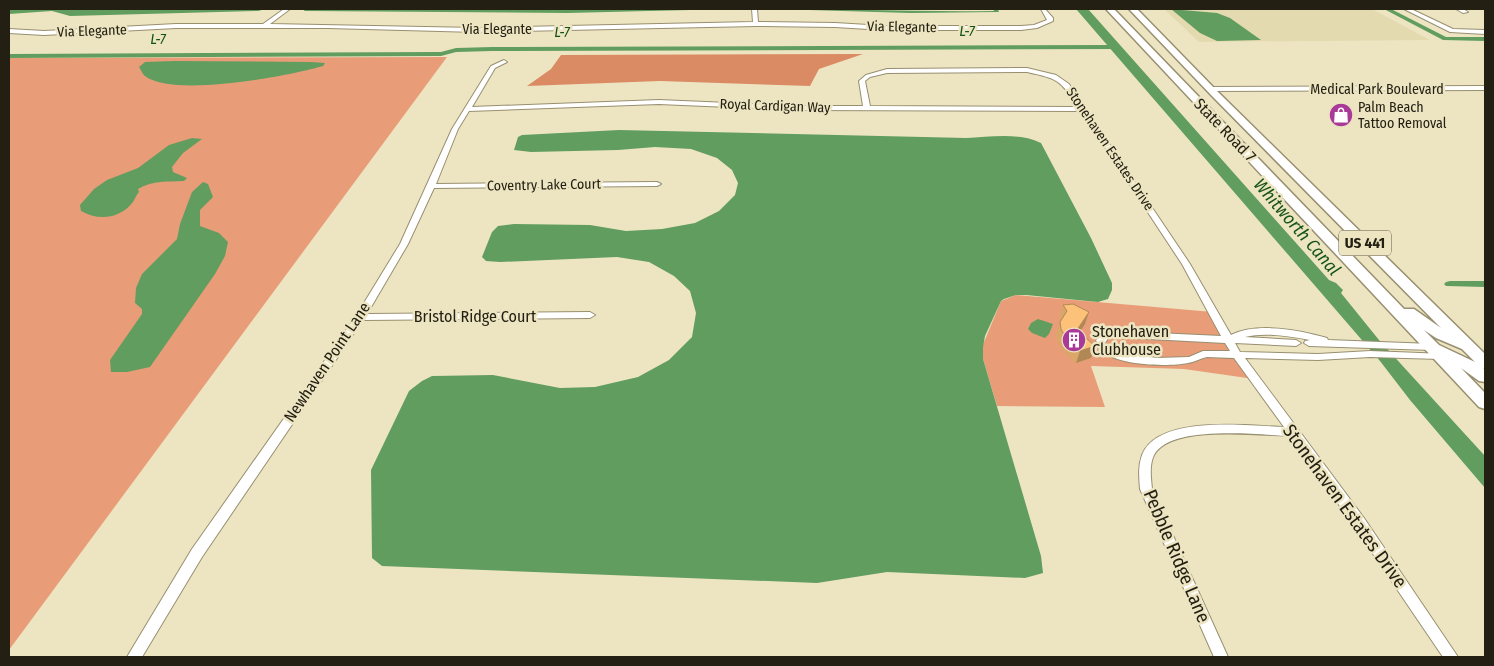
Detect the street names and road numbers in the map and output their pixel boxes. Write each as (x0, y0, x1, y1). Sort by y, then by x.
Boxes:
street label: Via Elegante (867, 18, 937, 36)
street label: Via Elegante (57, 21, 127, 41)
street label: Via Elegante (462, 21, 532, 38)
street label: Medical Park Boulevard (1310, 81, 1444, 98)
street label: Stonehaven Estates Drive (1062, 84, 1158, 214)
street label: State Road 7 (1190, 94, 1260, 166)
street label: Royal Cardigan Way (719, 96, 831, 116)
street label: Coventry Lake Court (487, 175, 602, 194)
road number: US 441 (1339, 230, 1391, 256)
street label: Newhaven Point Lane (280, 299, 374, 425)
street label: Bristol Ridge Court (414, 307, 537, 326)
street label: Stonehaven Estates Drive (1278, 420, 1412, 592)
street label: Pebble Ridge Lane (1139, 486, 1215, 626)

